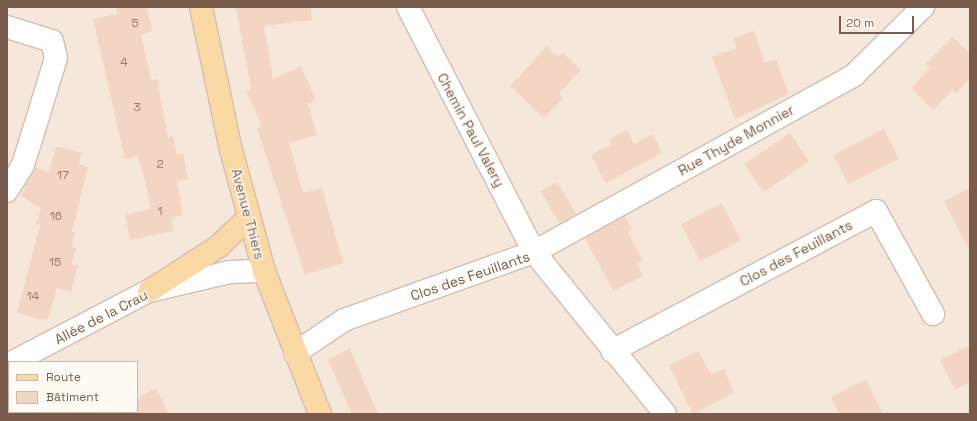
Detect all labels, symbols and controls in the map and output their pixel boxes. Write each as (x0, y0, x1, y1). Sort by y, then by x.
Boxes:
scale bar (841, 8, 916, 34)
text: 20 m (846, 15, 874, 31)
house number: 5 (131, 17, 139, 31)
house number: 4 (120, 56, 128, 70)
street label: Chemin Paul Valery (434, 70, 508, 190)
house number: 3 (133, 101, 141, 115)
street label: Rue Thyde Monnier (675, 101, 797, 179)
house number: 2 (156, 158, 164, 172)
street label: Avenue Thiers (228, 166, 268, 262)
house number: 17 (57, 169, 69, 183)
house number: 1 (157, 205, 163, 219)
house number: 16 (50, 210, 62, 224)
street label: Clos des Feuillants (737, 216, 855, 290)
street label: Clos des Feuillants (408, 248, 532, 304)
house number: 15 (49, 256, 61, 270)
street label: Allée de la Crau (52, 286, 150, 348)
house number: 14 (27, 290, 39, 304)
legend (8, 361, 138, 413)
text: Route (46, 369, 81, 385)
text: Bâtiment (46, 389, 99, 405)

